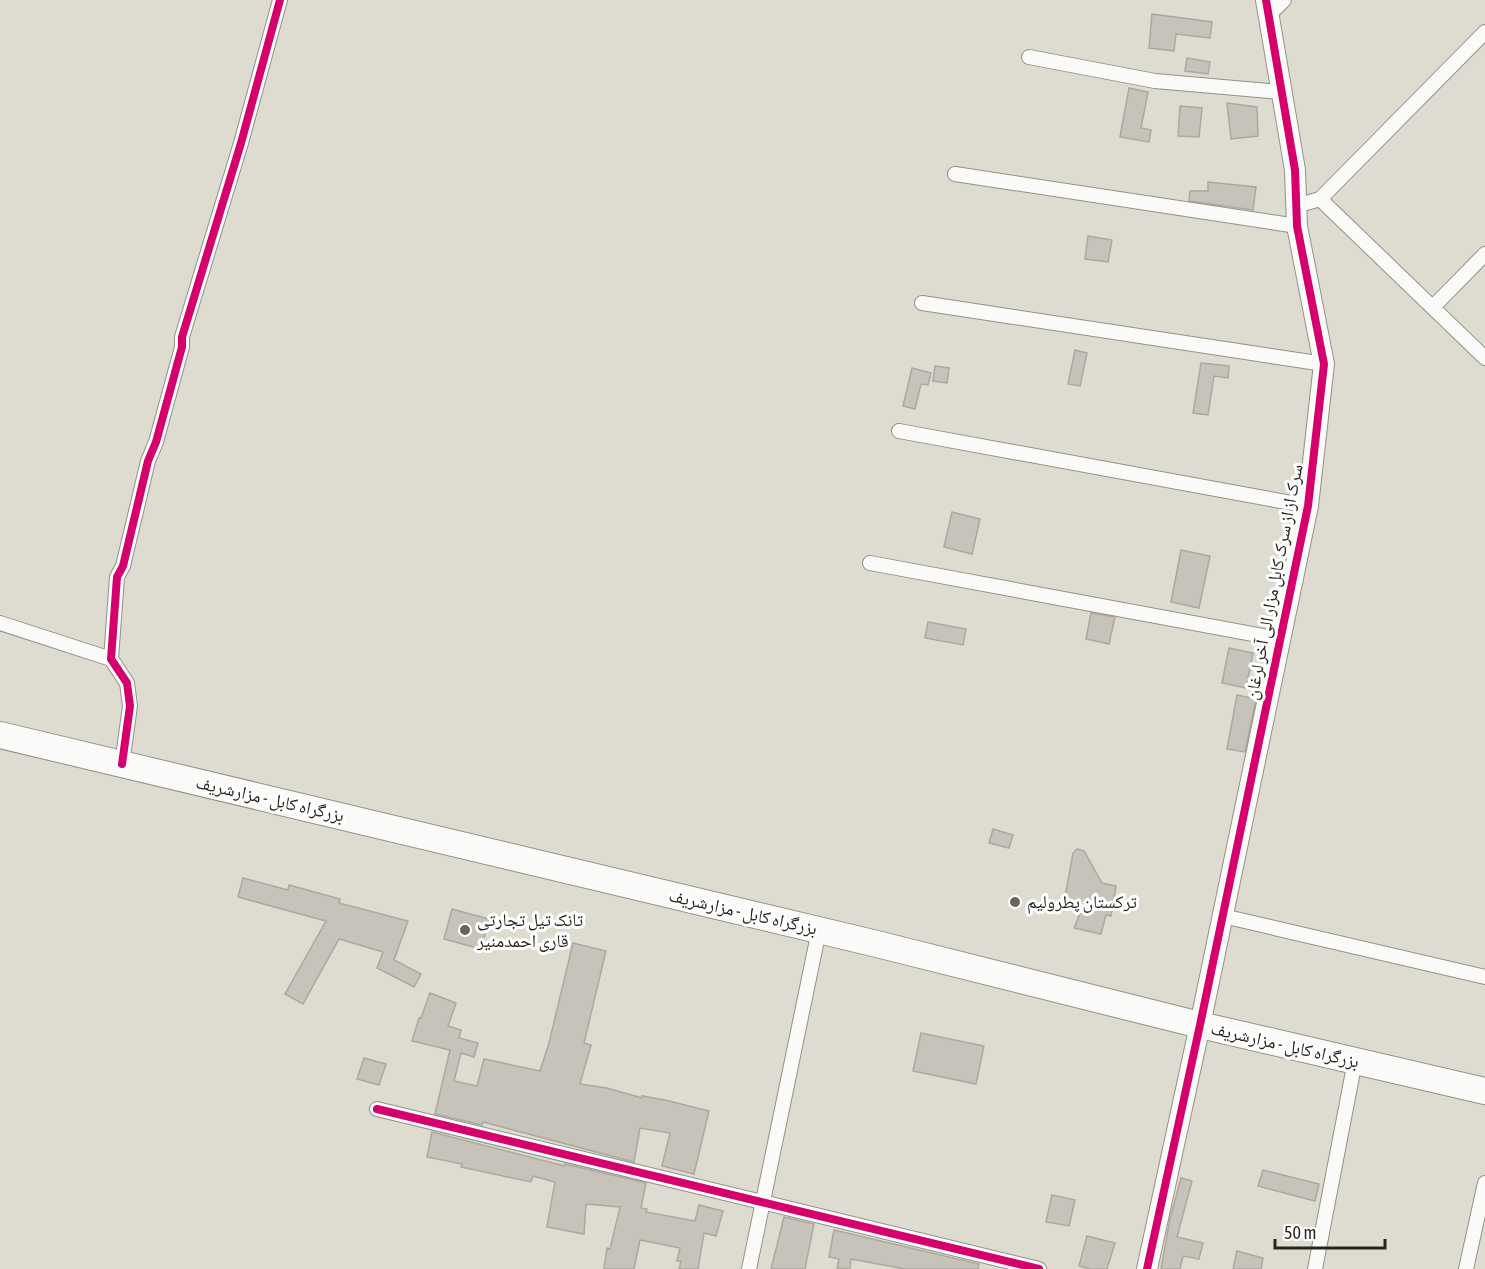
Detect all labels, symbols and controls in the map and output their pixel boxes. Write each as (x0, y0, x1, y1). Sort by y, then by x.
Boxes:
street label: سرک از از سرک کابل مزار الی آخر لرغان (1240, 462, 1308, 702)
street label: بزرگراه کابل - مزارشریف (194, 771, 346, 827)
street label: بزرگراه کابل - مزارشریف (667, 884, 819, 940)
place label: ترکستان پطرولیم (1027, 891, 1137, 914)
marker: ترکستان پطرولیم (1008, 895, 1022, 909)
place label: تانک تیل تجارتی قاری احمدمنیر (476, 909, 583, 952)
marker: تانک تیل تجارتی قاری احمدمنیر (458, 923, 472, 937)
street label: بزرگراه کابل - مزارشریف (1209, 1017, 1361, 1073)
scale bar (1275, 1212, 1384, 1250)
text: 50 m (1284, 1222, 1316, 1243)

